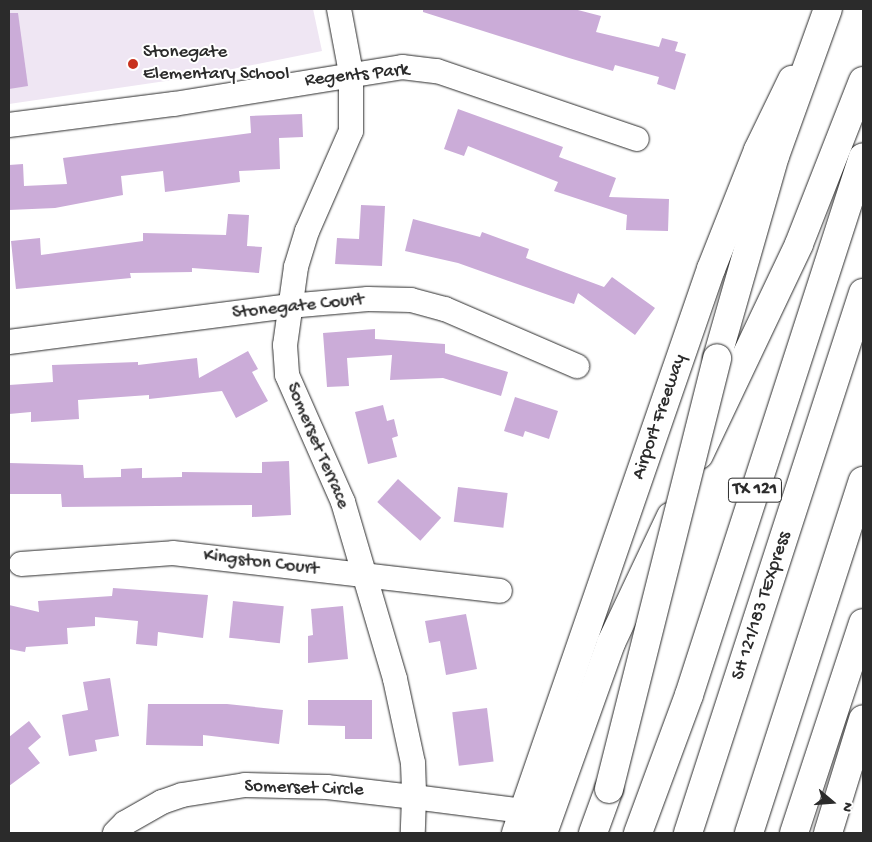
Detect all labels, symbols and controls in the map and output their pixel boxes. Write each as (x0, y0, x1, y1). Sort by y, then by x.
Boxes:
place label: Stonegate Elementary School (143, 42, 289, 86)
marker: Stonegate Elementary School (127, 58, 139, 70)
street label: Regents Park (304, 59, 410, 93)
street label: Stonegate Court (231, 289, 365, 325)
street label: Airport Freeway (628, 351, 692, 483)
street label: Somerset Terrace (280, 379, 354, 513)
road number: TX 121 (728, 474, 782, 506)
street label: SH 121/183 TEXpress (727, 529, 797, 683)
street label: Kingston Court (202, 545, 320, 581)
street label: Somerset Circle (244, 776, 364, 802)
north arrow (807, 777, 857, 827)
text: N (837, 800, 856, 814)

